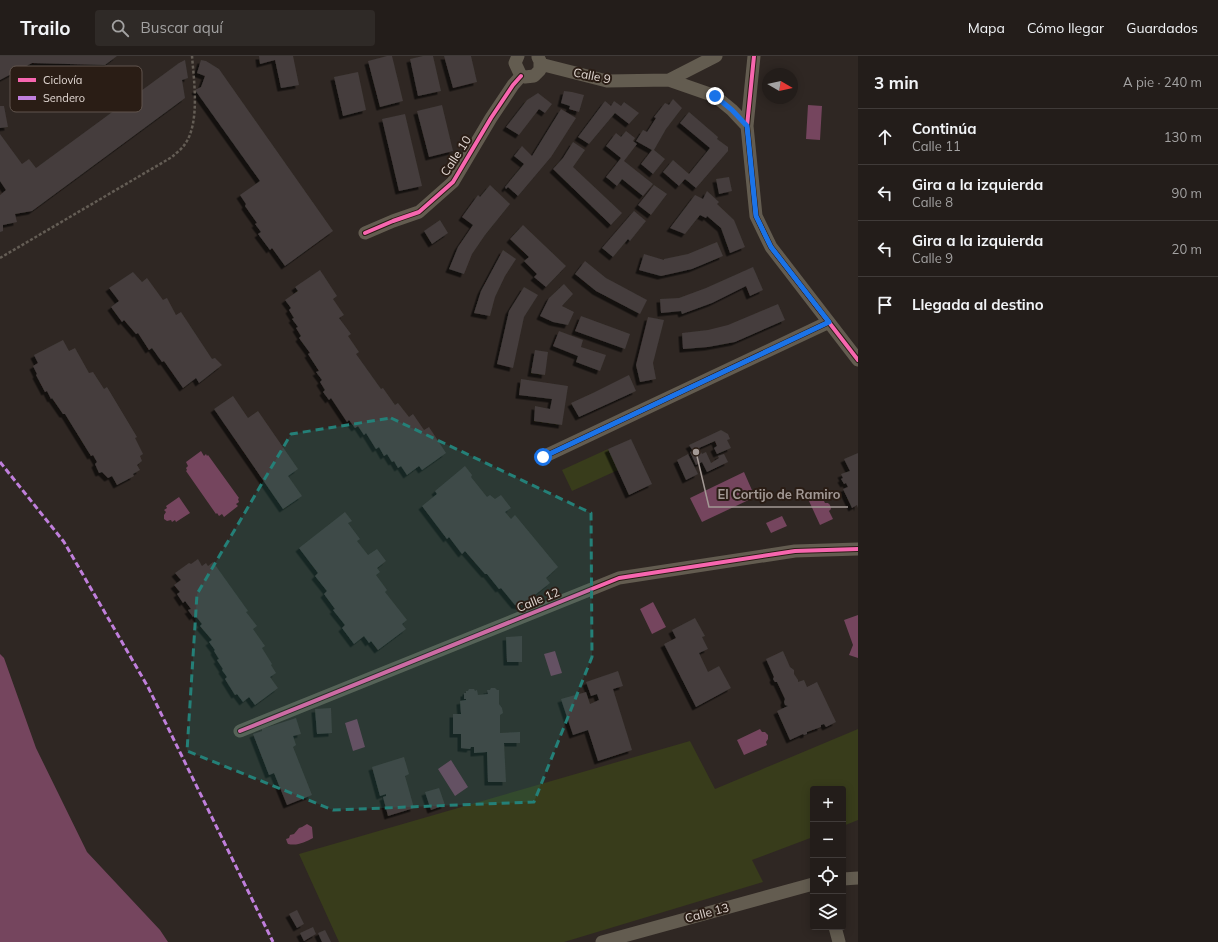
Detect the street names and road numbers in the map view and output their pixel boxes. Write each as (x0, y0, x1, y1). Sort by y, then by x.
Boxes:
street label: Calle 9 (572, 65, 612, 86)
street label: Calle 10 (437, 133, 474, 179)
street label: Calle 12 (514, 584, 561, 615)
street label: Calle 13 (683, 899, 731, 926)

